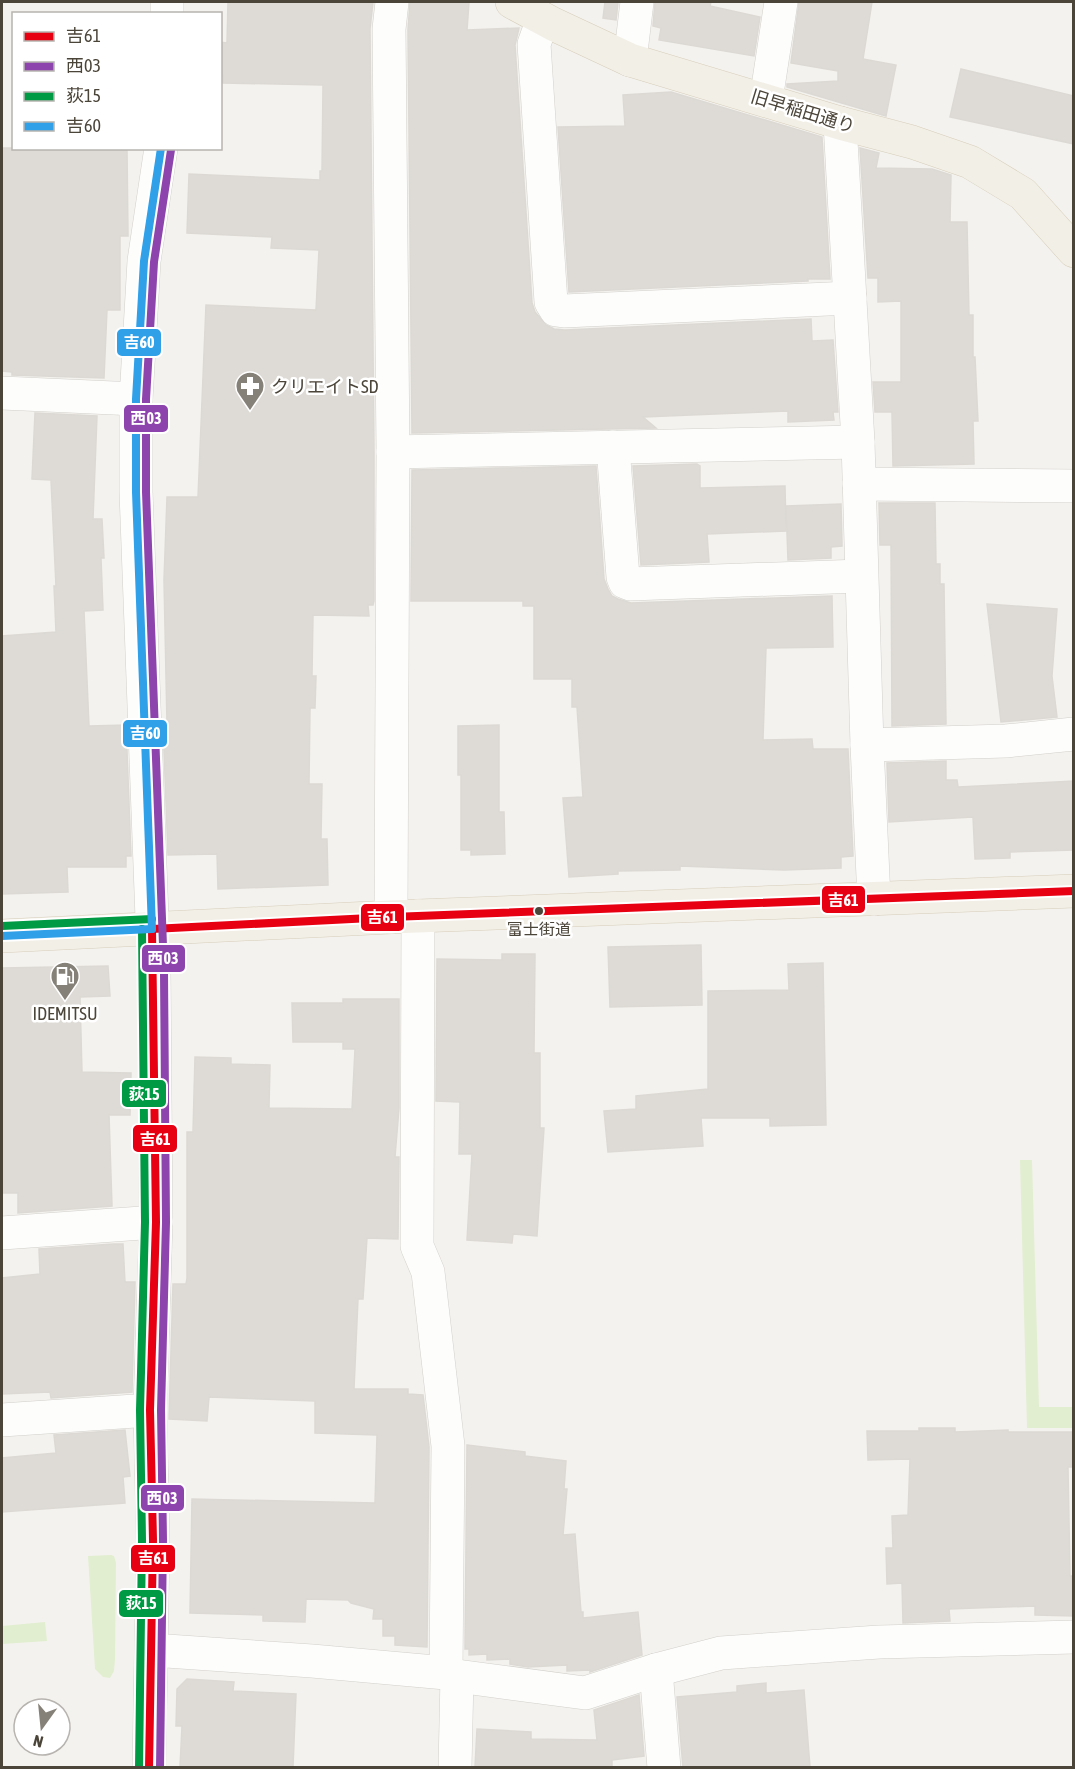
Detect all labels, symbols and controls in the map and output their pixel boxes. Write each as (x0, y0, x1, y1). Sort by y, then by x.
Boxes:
legend (12, 12, 222, 150)
text: 吉61 (66, 25, 101, 46)
text: 西03 (66, 55, 101, 76)
text: 荻15 (66, 85, 101, 106)
street label: 旧早稲田通り (748, 85, 858, 137)
text: 吉60 (66, 115, 101, 136)
line badge: 吉60 (116, 328, 162, 357)
text: 吉60 (123, 333, 155, 351)
pharmacy icon: クリエイトSD (234, 370, 266, 412)
place label: クリエイトSD (271, 376, 379, 397)
line badge: 西03 (123, 404, 169, 433)
text: 西03 (130, 409, 162, 427)
line badge: 吉60 (122, 719, 168, 748)
text: 吉60 (129, 724, 161, 742)
line badge: 吉61 (821, 885, 866, 914)
text: 吉61 (827, 891, 859, 909)
line badge: 吉61 (360, 903, 405, 932)
marker: 富士街道 (533, 905, 545, 917)
text: 吉61 (366, 908, 398, 926)
place label: 富士街道 (507, 920, 571, 938)
line badge: 西03 (141, 944, 186, 973)
text: 西03 (147, 949, 179, 967)
fuel station icon: IDEMITSU (49, 960, 81, 1002)
place label: IDEMITSU (32, 1003, 98, 1024)
line badge: 荻15 (121, 1079, 167, 1108)
text: 荻15 (128, 1085, 160, 1103)
line badge: 吉61 (132, 1124, 178, 1153)
text: 吉61 (139, 1130, 171, 1148)
line badge: 西03 (140, 1484, 185, 1512)
text: 西03 (146, 1489, 178, 1507)
line badge: 吉61 (130, 1544, 176, 1573)
text: 吉61 (137, 1549, 169, 1567)
line badge: 荻15 (118, 1589, 164, 1618)
text: 荻15 (125, 1594, 157, 1612)
north arrow (12, 1697, 72, 1757)
text: N (31, 1732, 45, 1751)

